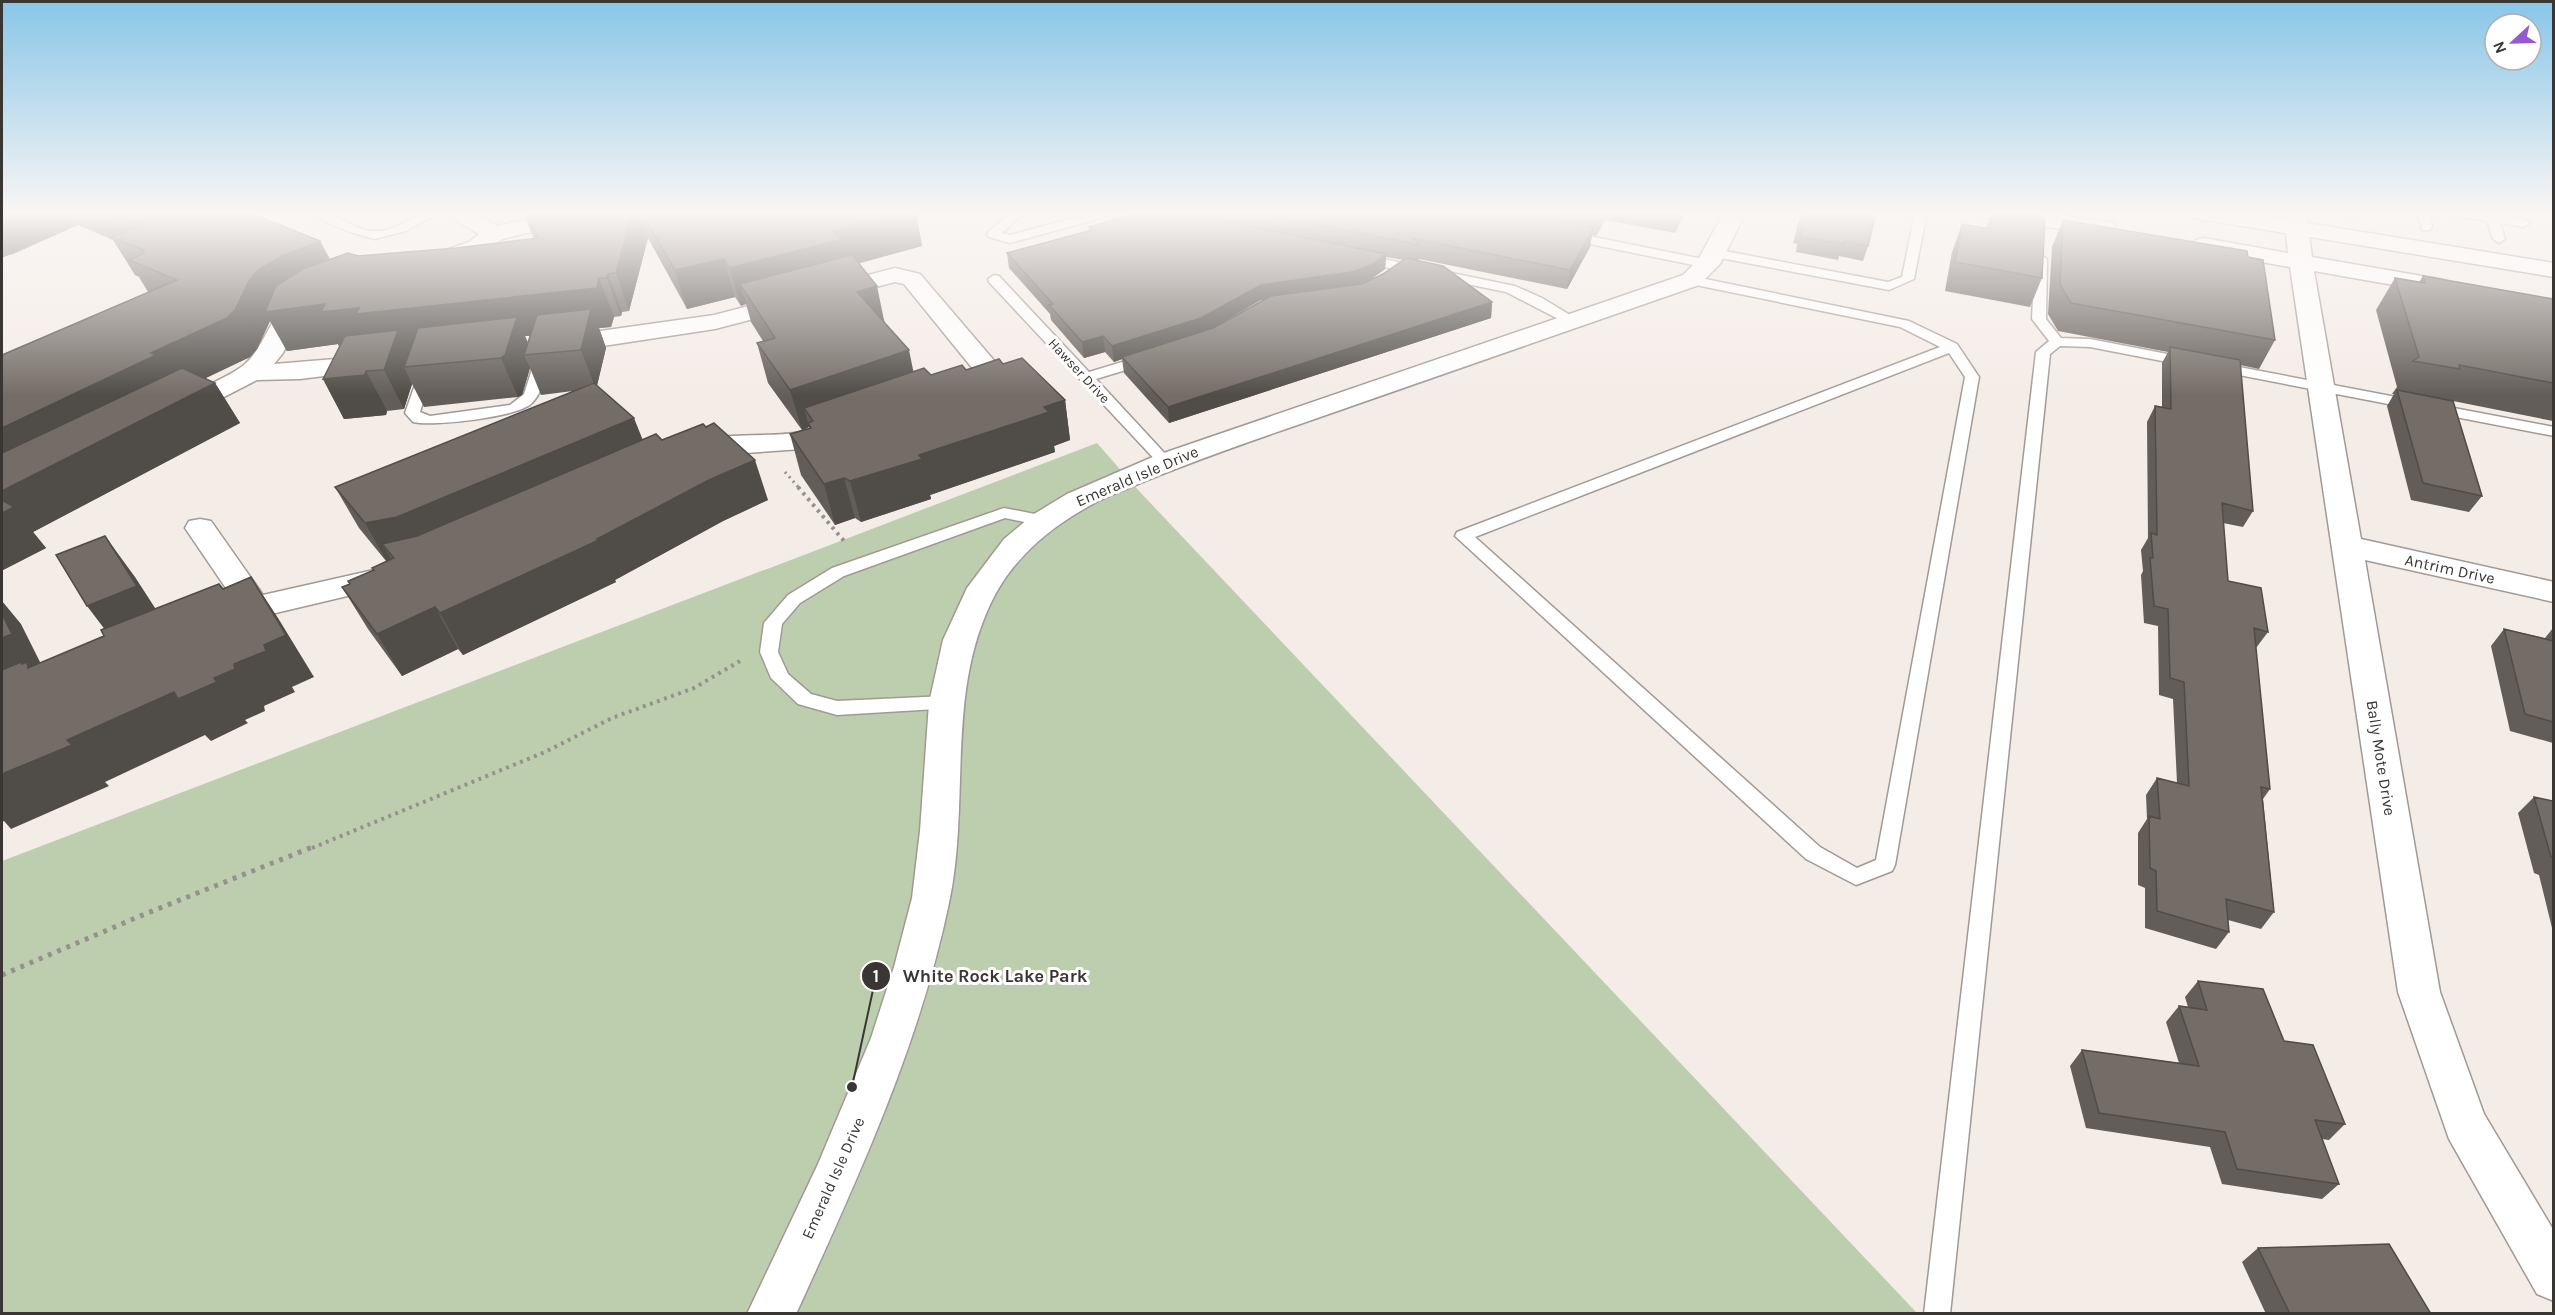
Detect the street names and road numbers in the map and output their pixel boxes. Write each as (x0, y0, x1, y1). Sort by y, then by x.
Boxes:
street label: Hawser Drive (1045, 335, 1113, 407)
street label: Emerald Isle Drive (1073, 442, 1201, 510)
street label: Antrim Drive (2403, 550, 2497, 588)
street label: Bally Mote Drive (2362, 699, 2400, 817)
street label: Emerald Isle Drive (798, 1114, 868, 1242)

